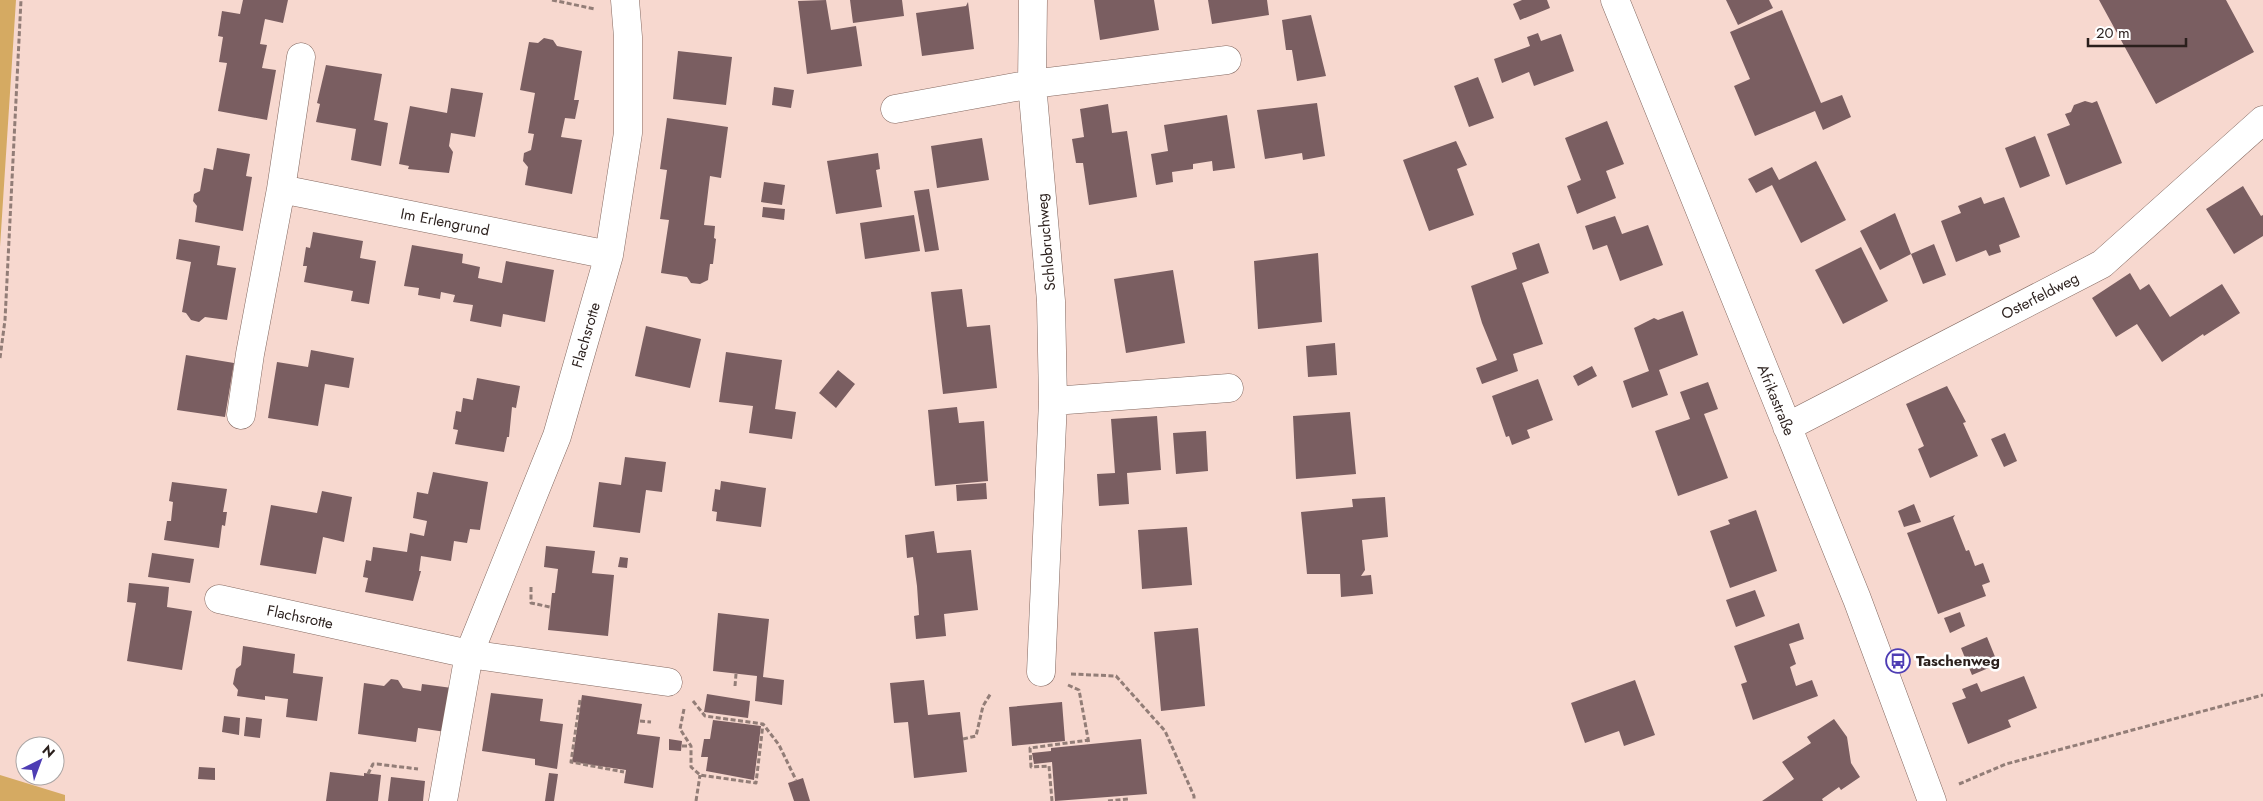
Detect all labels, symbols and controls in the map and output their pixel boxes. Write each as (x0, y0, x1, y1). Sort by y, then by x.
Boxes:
scale bar (2088, 15, 2186, 47)
text: 20 m (2096, 22, 2130, 44)
street label: Schlobruchweg (1031, 192, 1061, 292)
street label: Im Erlengrund (399, 203, 491, 241)
street label: Osterfeldweg (1997, 267, 2083, 325)
street label: Flachsrotte (566, 299, 606, 370)
street label: Afrikastraße (1752, 361, 1800, 439)
street label: Flachsrotte (265, 599, 335, 635)
bus stop icon: Taschenweg (1885, 648, 1911, 674)
place label: Taschenweg (1916, 650, 2000, 672)
north arrow (15, 736, 65, 786)
text: N (38, 740, 60, 762)

